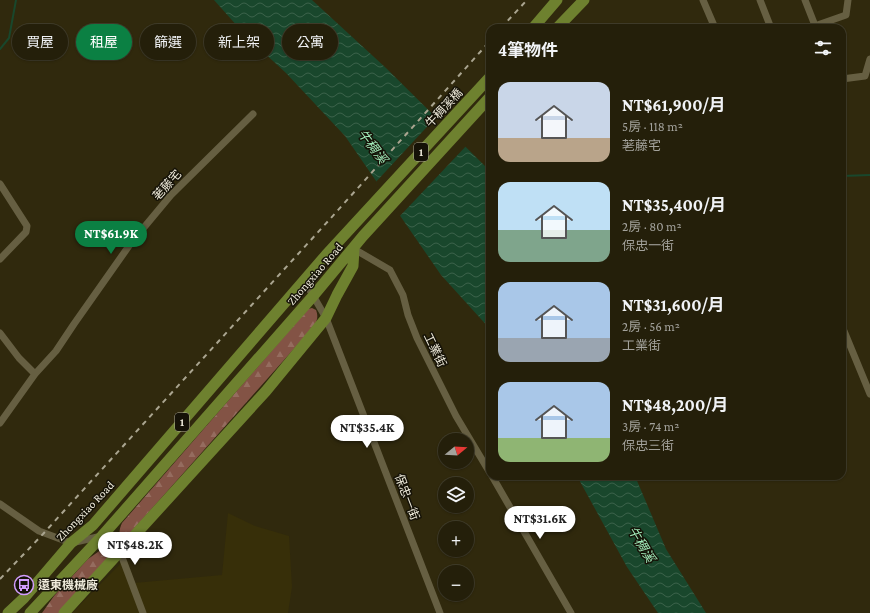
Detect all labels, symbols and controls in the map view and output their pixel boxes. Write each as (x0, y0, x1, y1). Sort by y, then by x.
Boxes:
chip: 買屋 (12, 24, 68, 60)
chip: 租屋 (76, 24, 132, 60)
chip: 篩選 (140, 24, 196, 60)
chip: 新上架 (204, 24, 274, 60)
chip: 公寓 (282, 24, 338, 60)
icon: filters (812, 37, 834, 59)
text: 4筆物件 (498, 41, 558, 60)
street label: 牛稠溪橋 (423, 86, 465, 130)
text: NT$61,900/月 (622, 96, 726, 115)
icon: home (530, 98, 578, 146)
text: 5房 · 118 m² (622, 119, 683, 134)
water label: 牛稠溪 (355, 126, 392, 168)
text: 荖藤宅 (622, 138, 661, 153)
road number: 1 (414, 143, 428, 161)
street label: 荖藤宅 (150, 167, 184, 203)
text: NT$35,400/月 (622, 196, 726, 215)
icon: home (530, 198, 578, 246)
text: 2房 · 80 m² (622, 219, 682, 234)
pin: NT$61.9K (70, 221, 152, 255)
text: NT$61.9K (84, 226, 138, 241)
text: 保忠一街 (622, 238, 674, 253)
street label: Zhongxiao Road (284, 240, 346, 308)
text: NT$31,600/月 (622, 296, 725, 315)
icon: home (530, 298, 578, 346)
text: 2房 · 56 m² (622, 319, 680, 334)
street label: 工業街 (421, 331, 449, 369)
text: 工業街 (622, 338, 661, 353)
text: NT$48,200/月 (622, 396, 729, 415)
icon: home (530, 398, 578, 446)
road number: 1 (175, 413, 189, 431)
pin: NT$35.4K (326, 415, 408, 449)
text: 3房 · 74 m² (622, 419, 679, 434)
text: NT$35.4K (340, 420, 394, 435)
north arrow (438, 433, 474, 469)
map controls (438, 433, 474, 601)
text: 保忠三街 (622, 438, 674, 453)
street label: 保忠一街 (392, 472, 422, 522)
button: layers (438, 477, 474, 513)
street label: Zhongxiao Road (53, 478, 117, 544)
pin: NT$31.6K (499, 506, 581, 540)
text: NT$31.6K (513, 511, 567, 526)
button: + (438, 521, 474, 557)
water label: 牛稠溪 (625, 524, 659, 567)
pin: NT$48.2K (94, 532, 176, 566)
text: NT$48.2K (107, 537, 163, 552)
button: − (438, 565, 474, 601)
bus stop icon: 遠東機械廠 (13, 574, 35, 596)
place label: 遠東機械廠 (38, 578, 98, 592)

